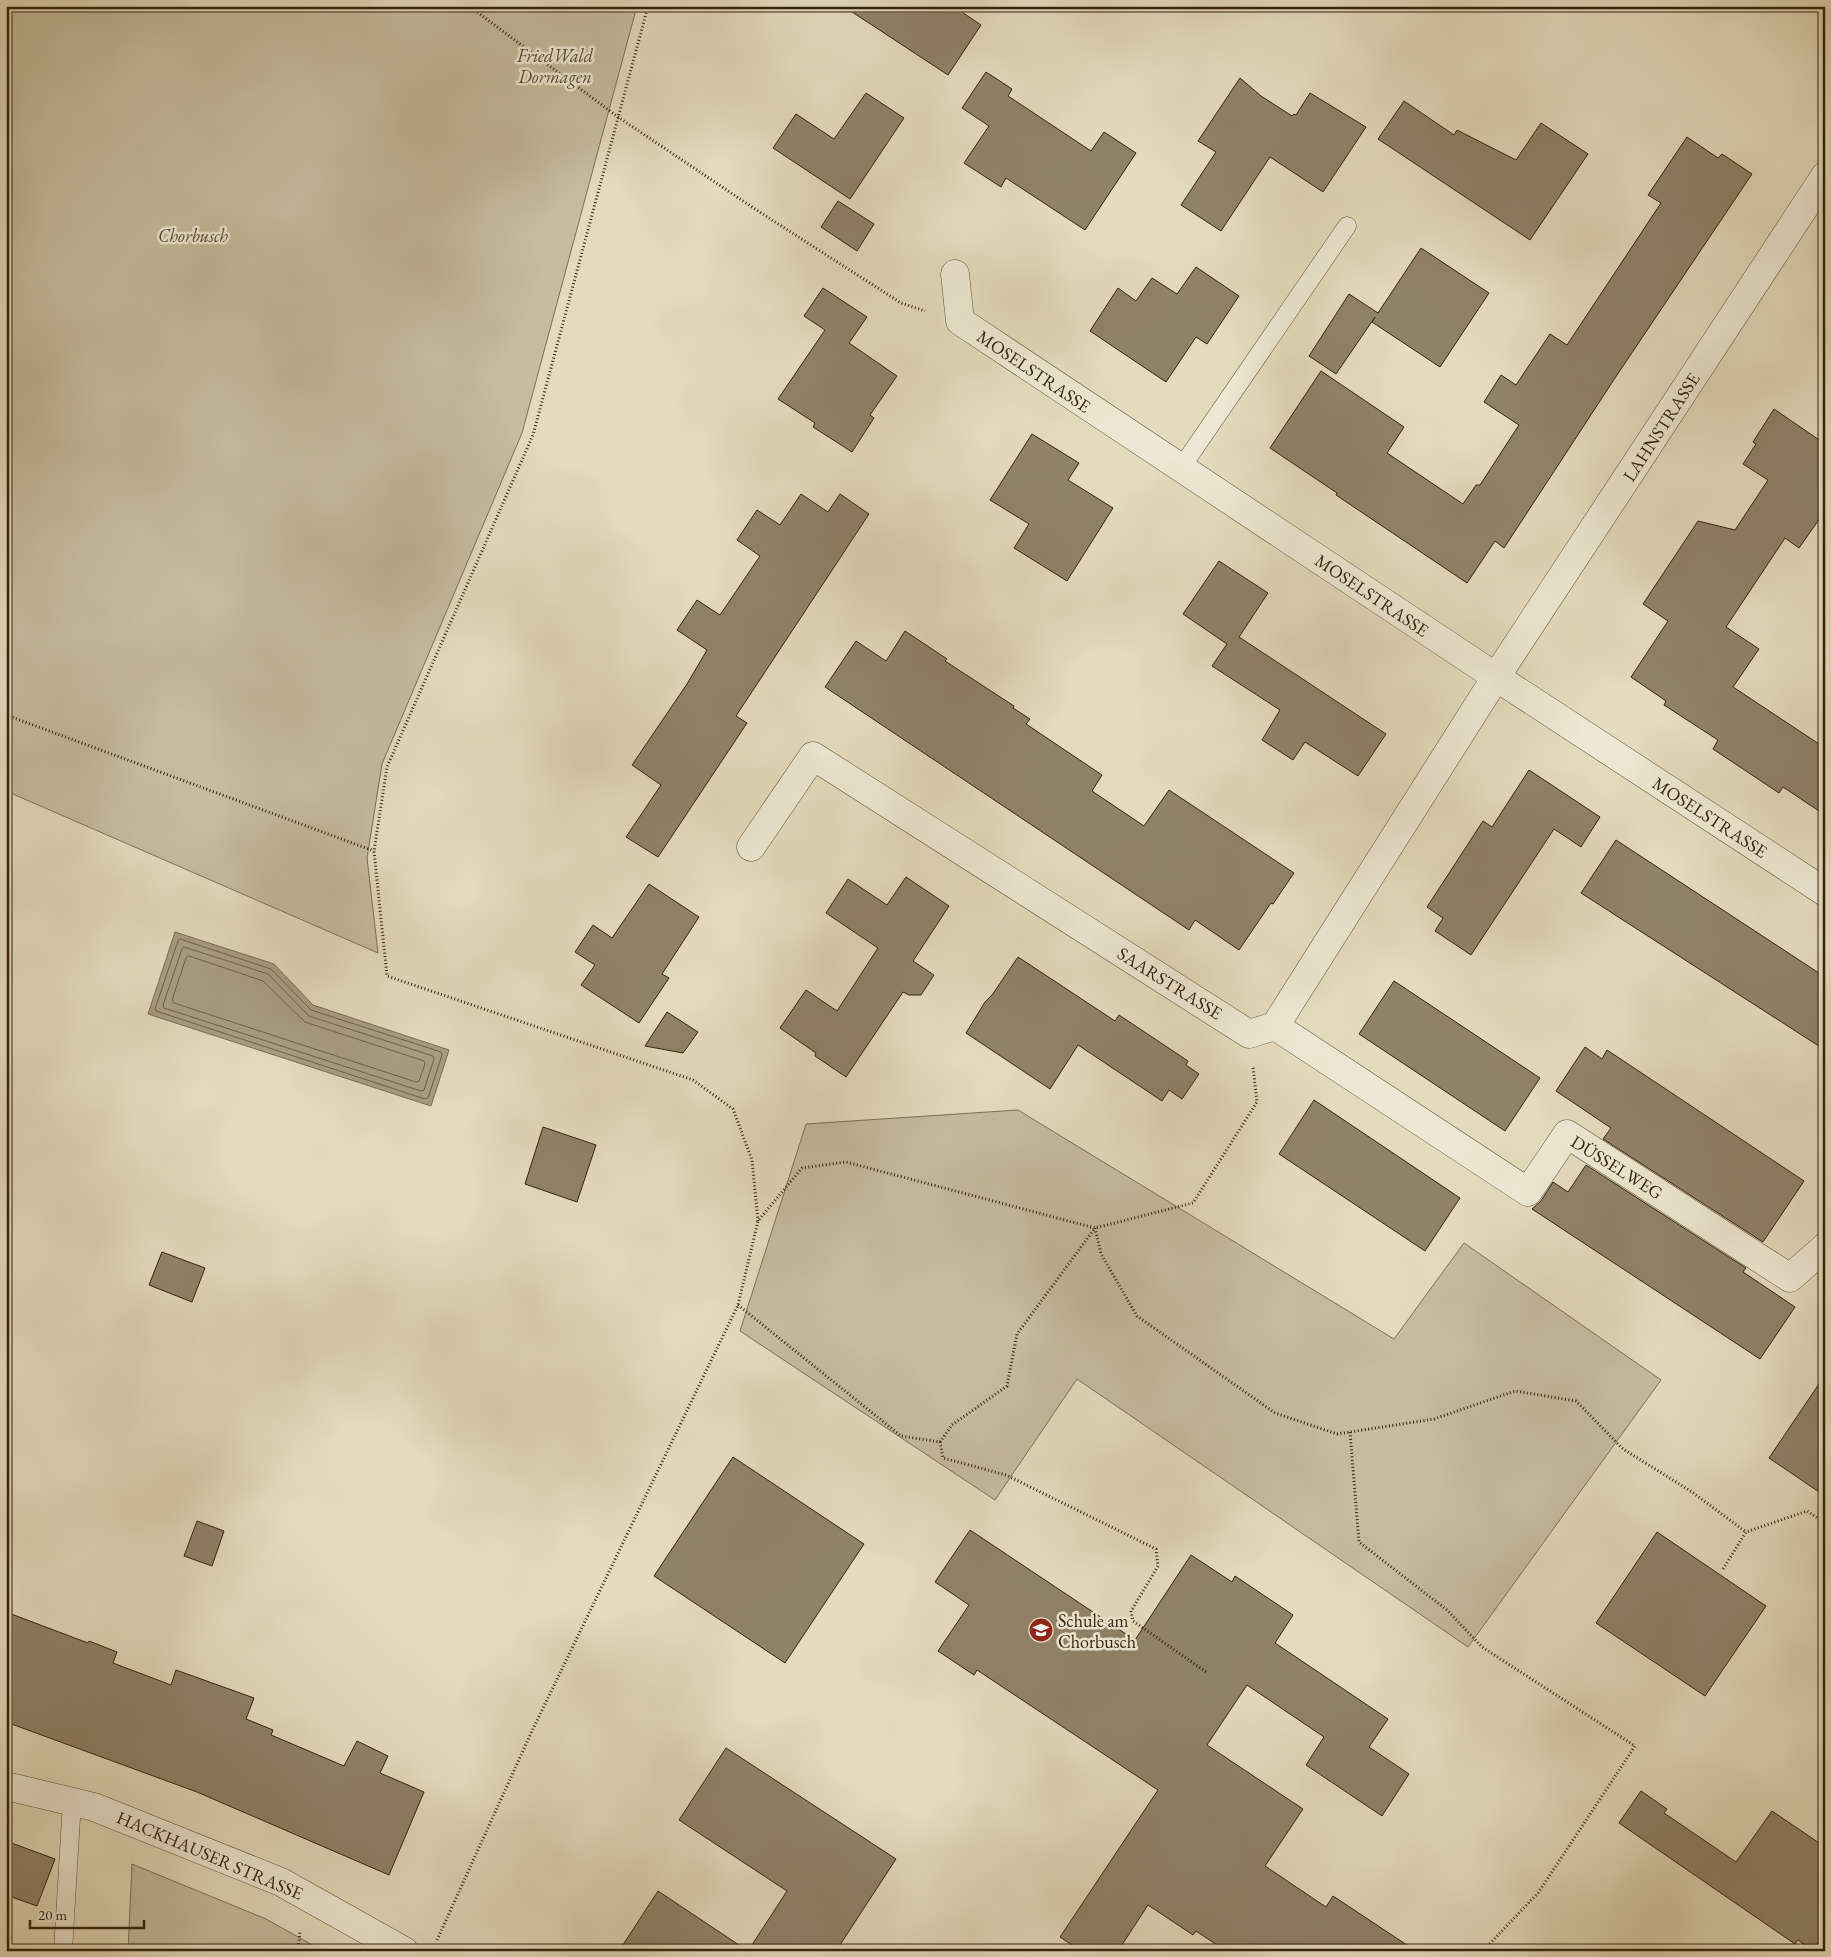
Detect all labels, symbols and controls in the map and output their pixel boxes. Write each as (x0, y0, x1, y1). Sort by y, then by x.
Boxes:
park label: FriedWald Dormagen (516, 44, 594, 89)
park label: Chorbusch (158, 224, 228, 247)
street label: MOSELSTRASSE (973, 324, 1095, 418)
street label: LAHNSTRASSE (1617, 368, 1705, 486)
street label: MOSELSTRASSE (1311, 548, 1433, 642)
street label: MOSELSTRASSE (1648, 771, 1772, 863)
street label: SAARSTRASSE (1113, 942, 1227, 1024)
street label: DÜSSELWEG (1567, 1130, 1667, 1204)
place label: Schule am Chorbusch (1058, 1609, 1136, 1653)
school or university icon: Schule am Chorbusch (1028, 1617, 1054, 1643)
street label: HACKHAUSER STRASSE (113, 1805, 307, 1905)
scale bar (30, 1897, 144, 1929)
text: 20 m (38, 1905, 67, 1924)

